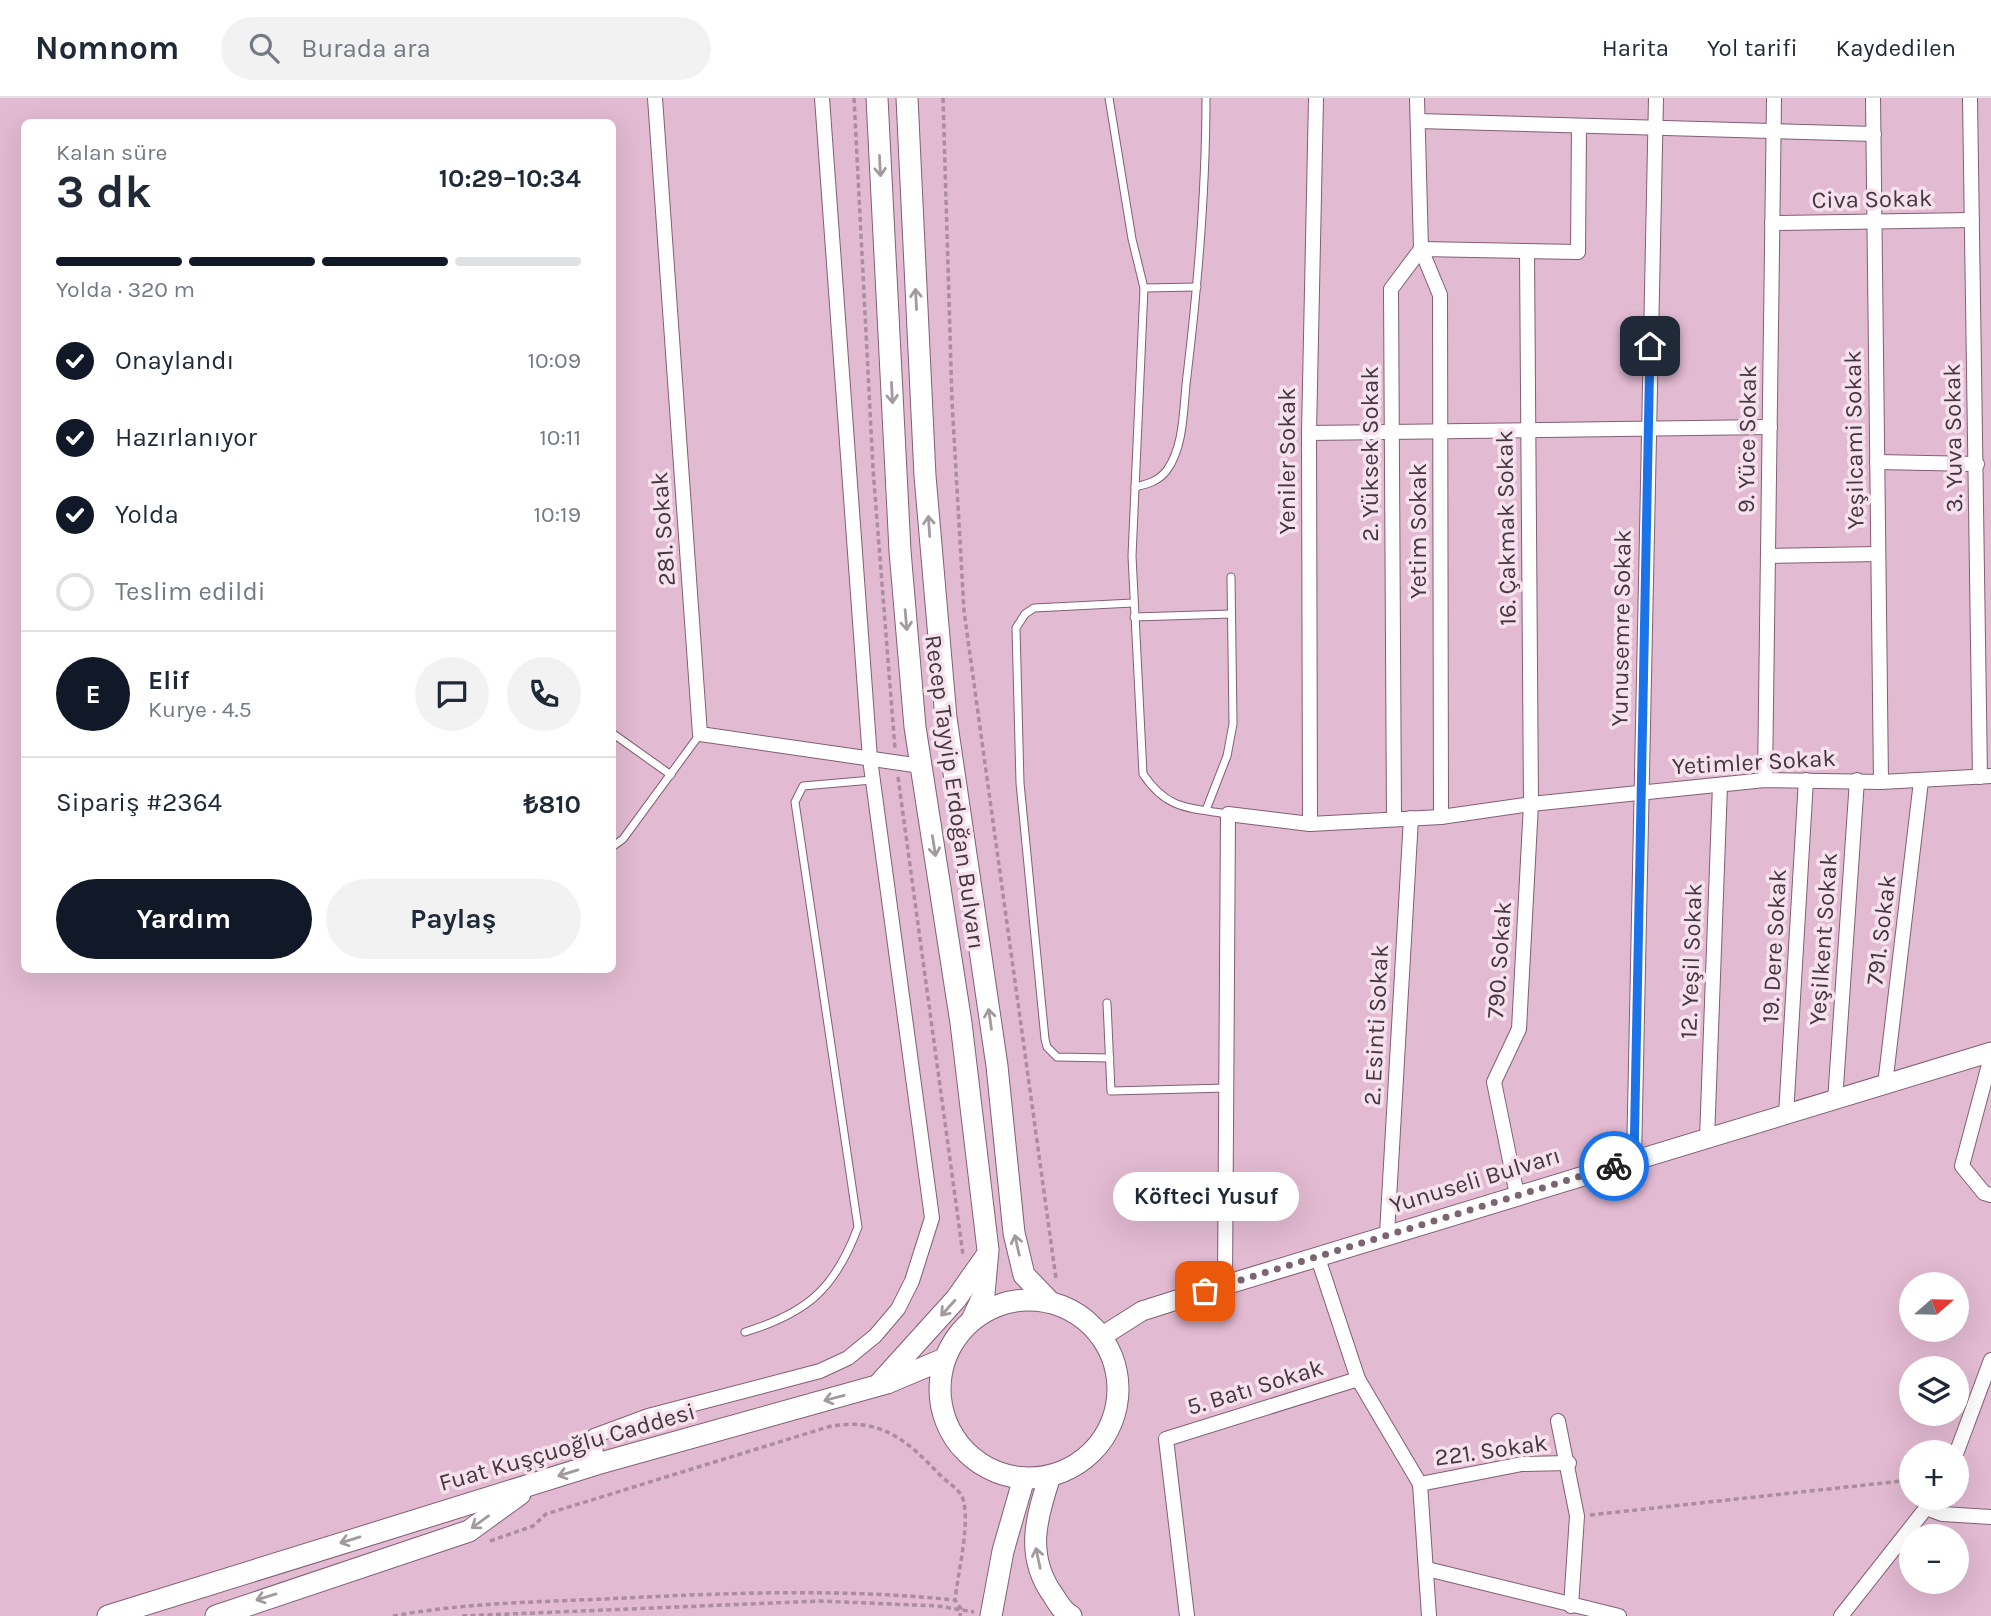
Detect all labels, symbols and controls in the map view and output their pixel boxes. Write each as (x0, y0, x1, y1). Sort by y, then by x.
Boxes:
search box (221, 17, 711, 80)
text: Nomnom (35, 29, 179, 67)
icon: search (245, 29, 283, 67)
text: Burada ara (301, 33, 431, 64)
text: Harita (1602, 34, 1669, 62)
text: Yol tarifi (1707, 34, 1798, 62)
text: Kaydedilen (1836, 34, 1956, 62)
text: Kalan süre (56, 139, 167, 166)
one-way arrow (874, 154, 887, 177)
text: 10:29–10:34 (439, 163, 581, 194)
text: 3 dk (56, 165, 152, 219)
street label: Civa Sokak (1811, 184, 1933, 214)
text: Yolda · 320 m (56, 276, 195, 303)
one-way arrow (910, 288, 923, 311)
pin (1620, 316, 1680, 376)
icon: home (1631, 327, 1669, 365)
icon: check (56, 342, 94, 380)
text: Onaylandı (115, 345, 234, 376)
text: 10:09 (527, 347, 581, 374)
street label: Yeşilcami Sokak (1838, 350, 1870, 530)
street label: 3. Yuva Sokak (1938, 363, 1968, 513)
street label: 9. Yüce Sokak (1732, 365, 1762, 513)
street label: 2. Yüksek Sokak (1356, 366, 1384, 542)
one-way arrow (886, 382, 899, 404)
street label: Yeniler Sokak (1273, 388, 1301, 534)
icon: check (56, 419, 94, 457)
text: Hazırlanıyor (115, 422, 257, 453)
text: 10:11 (539, 424, 581, 451)
street label: 16. Çakmak Sokak (1490, 430, 1522, 626)
street label: Yetim Sokak (1404, 463, 1432, 599)
street label: 281. Sokak (645, 471, 681, 587)
icon: check (56, 496, 94, 534)
text: Yolda (115, 499, 179, 530)
text: 10:19 (534, 501, 581, 528)
one-way arrow (922, 515, 935, 538)
street label: Yunusemre Sokak (1605, 529, 1637, 727)
text: Teslim edildi (115, 576, 266, 607)
one-way arrow (900, 609, 913, 631)
street label: Recep Tayyip Erdoğan Bulvarı (919, 633, 991, 951)
button: chat (415, 657, 489, 731)
button: phone (507, 657, 581, 731)
text: Elif (148, 665, 189, 696)
text: E (85, 679, 101, 710)
text: Kurye · 4.5 (148, 696, 252, 723)
street label: Yetimler Sokak (1671, 744, 1837, 780)
text: Sipariş #2364 (56, 787, 222, 818)
text: ₺810 (524, 789, 581, 820)
one-way arrow (928, 834, 941, 857)
street label: Yeşilkent Sokak (1803, 852, 1843, 1026)
street label: 19. Dere Sokak (1756, 868, 1792, 1024)
street label: 791. Sokak (1860, 873, 1902, 987)
button: Yardım (56, 879, 312, 959)
button: Paylaş (326, 879, 581, 959)
street label: 12. Yeşil Sokak (1674, 883, 1708, 1039)
street label: 790. Sokak (1481, 901, 1517, 1019)
street label: 2. Esinti Sokak (1358, 944, 1394, 1106)
one-way arrow (983, 1008, 996, 1031)
courier (1579, 1131, 1649, 1201)
street label: Yunuseli Bulvarı (1386, 1141, 1564, 1219)
icon: bike (1595, 1147, 1633, 1185)
callout: Köfteci Yusuf (1112, 1172, 1298, 1221)
text: Köfteci Yusuf (1134, 1183, 1278, 1210)
one-way arrow (1010, 1234, 1023, 1257)
pin (1175, 1261, 1235, 1321)
icon: bag (1186, 1272, 1224, 1310)
north arrow (1899, 1272, 1969, 1342)
map controls (1899, 1272, 1969, 1594)
one-way arrow (940, 1299, 956, 1317)
street label: 5. Batı Sokak (1183, 1353, 1327, 1421)
button: layers (1899, 1356, 1969, 1426)
one-way arrow (823, 1392, 846, 1405)
street label: Fuat Kuşçuoğlu Caddesi (436, 1397, 698, 1497)
street label: 221. Sokak (1433, 1428, 1549, 1472)
button: + (1899, 1440, 1969, 1510)
one-way arrow (557, 1467, 579, 1480)
one-way arrow (471, 1515, 490, 1530)
button: − (1899, 1524, 1969, 1594)
one-way arrow (340, 1534, 362, 1547)
one-way arrow (1031, 1547, 1044, 1570)
one-way arrow (255, 1592, 277, 1605)

